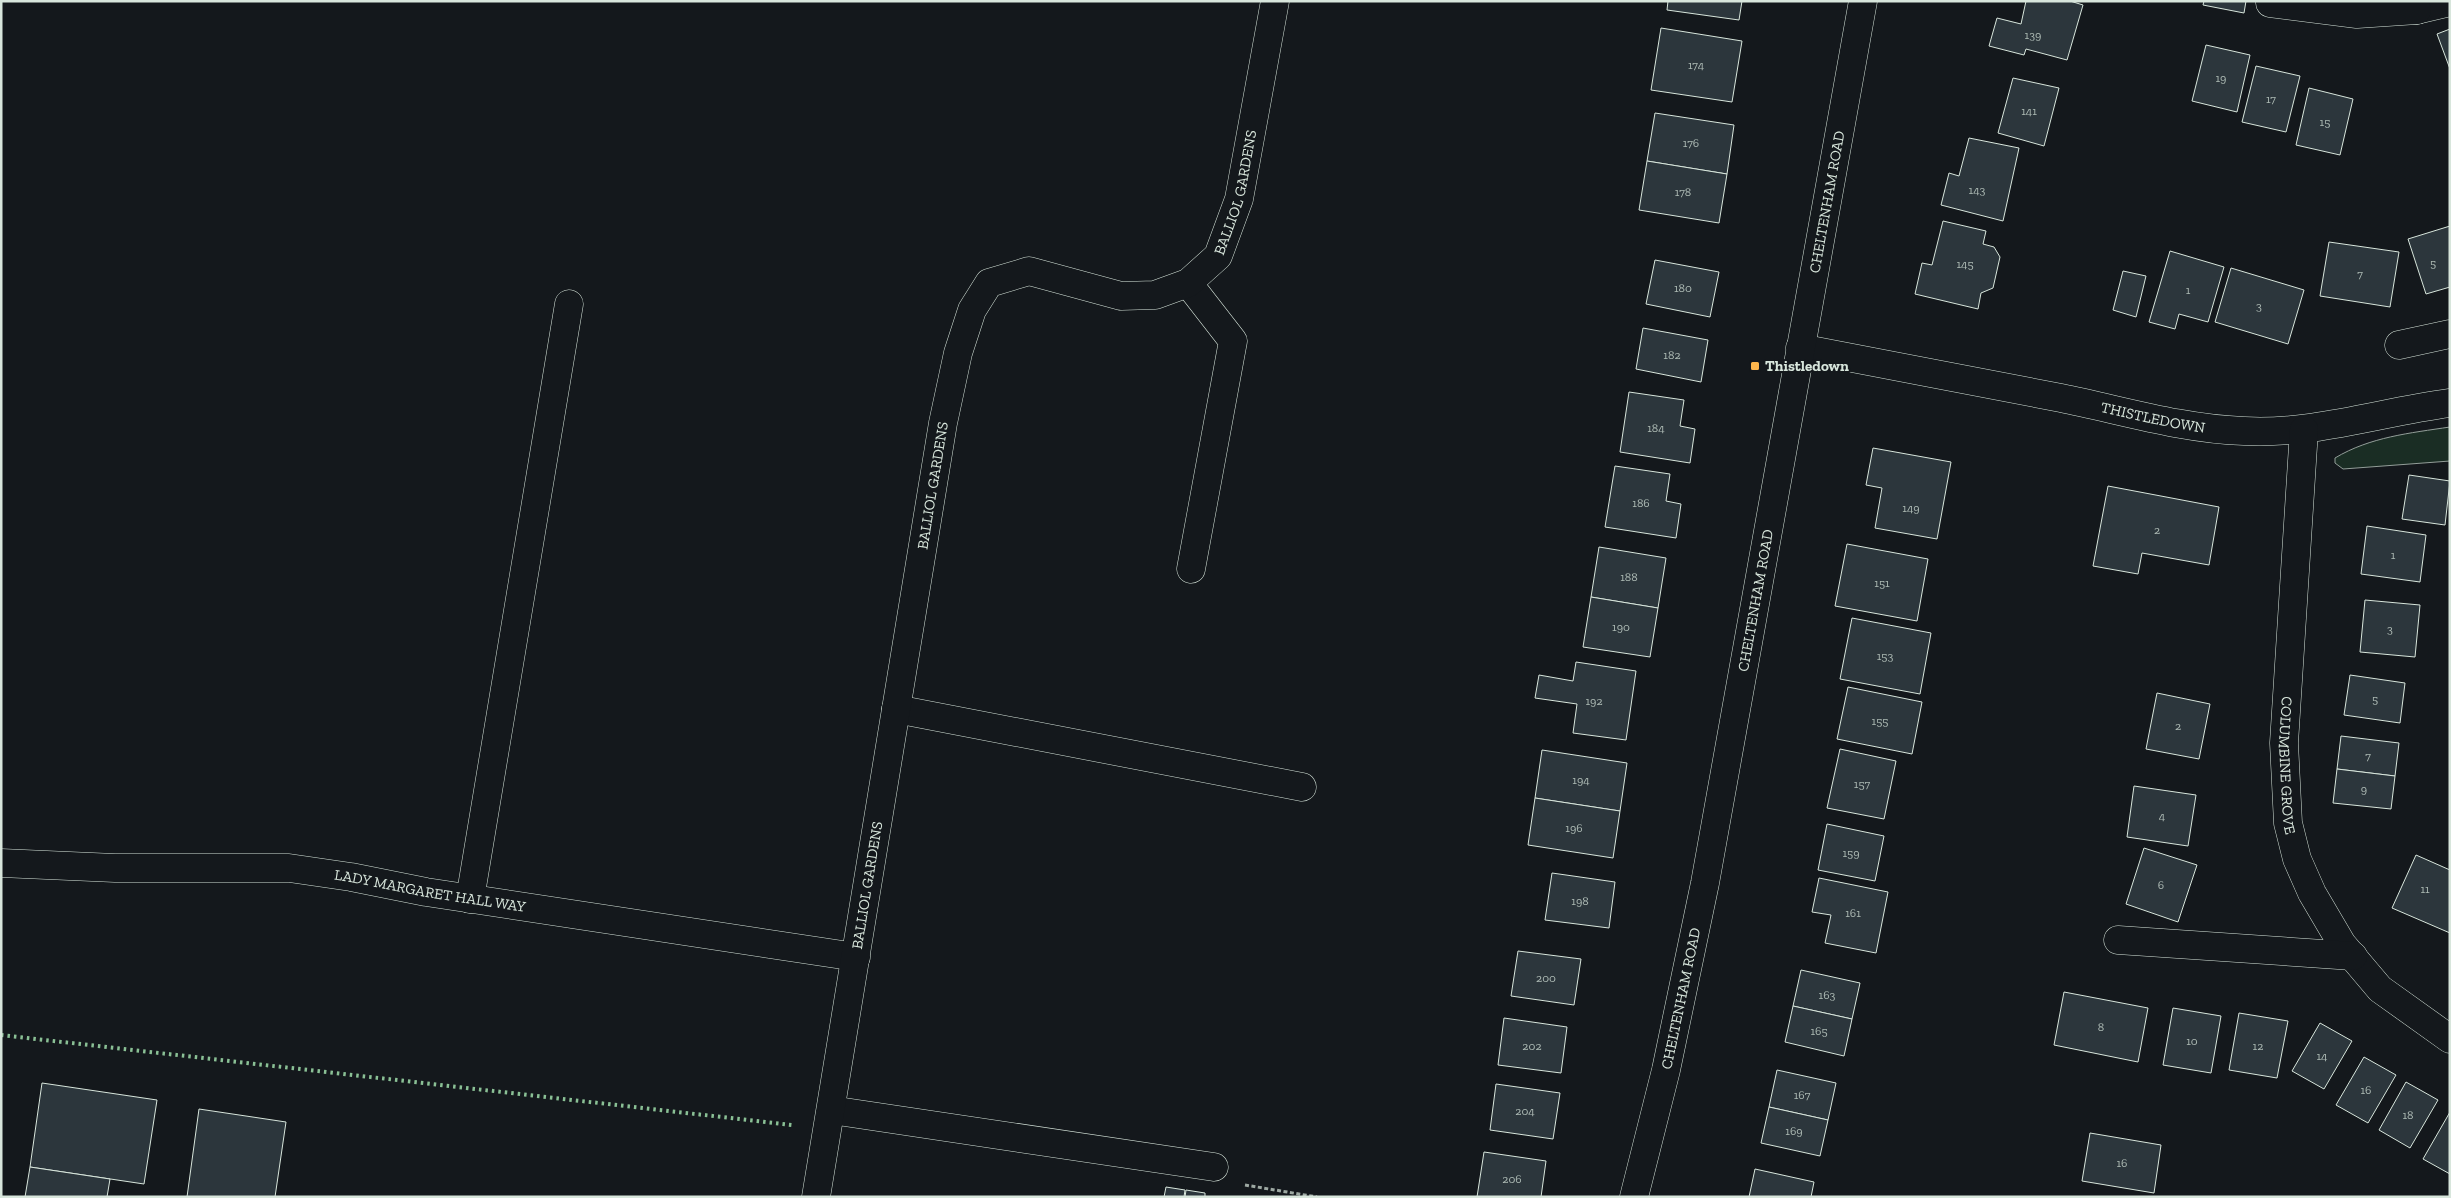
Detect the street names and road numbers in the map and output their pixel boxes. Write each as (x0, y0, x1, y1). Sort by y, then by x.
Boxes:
street label: BALLIOL GARDENS (1210, 128, 1260, 257)
street label: CHELTENHAM ROAD (1805, 129, 1849, 274)
street label: THISTLEDOWN (2099, 398, 2207, 437)
street label: BALLIOL GARDENS (913, 420, 952, 551)
street label: CHELTENHAM ROAD (1734, 528, 1777, 673)
street label: COLUMBINE GROVE (2275, 696, 2300, 836)
street label: BALLIOL GARDENS (848, 820, 886, 950)
street label: LADY MARGARET HALL WAY (333, 866, 528, 916)
street label: CHELTENHAM ROAD (1657, 926, 1704, 1071)

